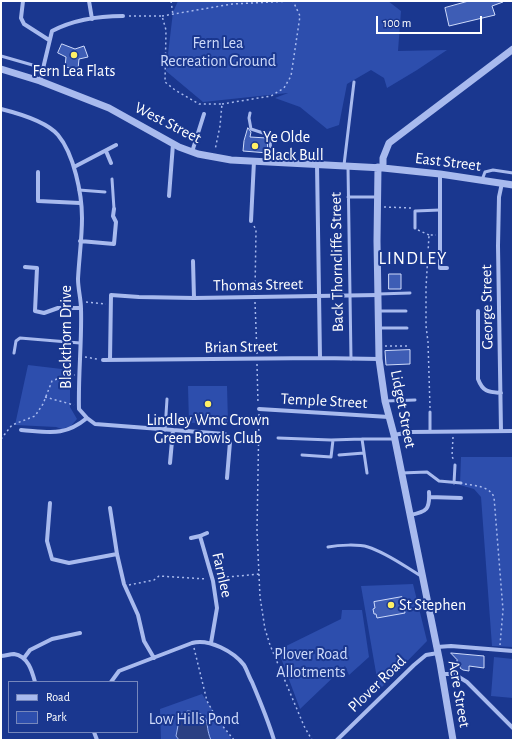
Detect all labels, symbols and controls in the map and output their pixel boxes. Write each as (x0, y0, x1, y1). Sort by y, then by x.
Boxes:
scale bar (378, 8, 484, 34)
text: 100 m (383, 17, 411, 29)
park label: Fern Lea Recreation Ground (160, 33, 276, 71)
marker: Fern Lea Flats (69, 50, 79, 60)
place label: Fern Lea Flats (33, 61, 115, 81)
street label: West Street (131, 98, 205, 148)
place label: Ye Olde Black Bull (263, 127, 324, 165)
marker: Ye Olde Black Bull (250, 141, 260, 151)
street label: East Street (414, 148, 482, 176)
street label: Back Thorncliffe Street (326, 192, 348, 332)
district label: LINDLEY (379, 248, 447, 270)
street label: George Street (477, 264, 497, 350)
street label: Thomas Street (213, 275, 303, 295)
street label: Blackthorn Drive (56, 285, 76, 389)
street label: Brian Street (204, 337, 278, 357)
street label: Lidget Street (386, 368, 420, 450)
street label: Temple Street (280, 389, 368, 413)
marker: Lindley Wmc Crown Green Bowls Club (203, 399, 213, 409)
place label: Lindley Wmc Crown Green Bowls Club (147, 410, 269, 448)
street label: Farnlee (207, 551, 237, 599)
place label: St Stephen (399, 595, 466, 615)
marker: St Stephen (386, 600, 396, 610)
park label: Plover Road Allotments (274, 644, 348, 682)
street label: Plover Road (344, 652, 410, 716)
street label: Acre Street (444, 659, 474, 729)
legend (8, 681, 138, 733)
text: Road (46, 691, 70, 703)
park label: Low Hills Pond (149, 709, 239, 729)
text: Park (46, 711, 67, 723)

